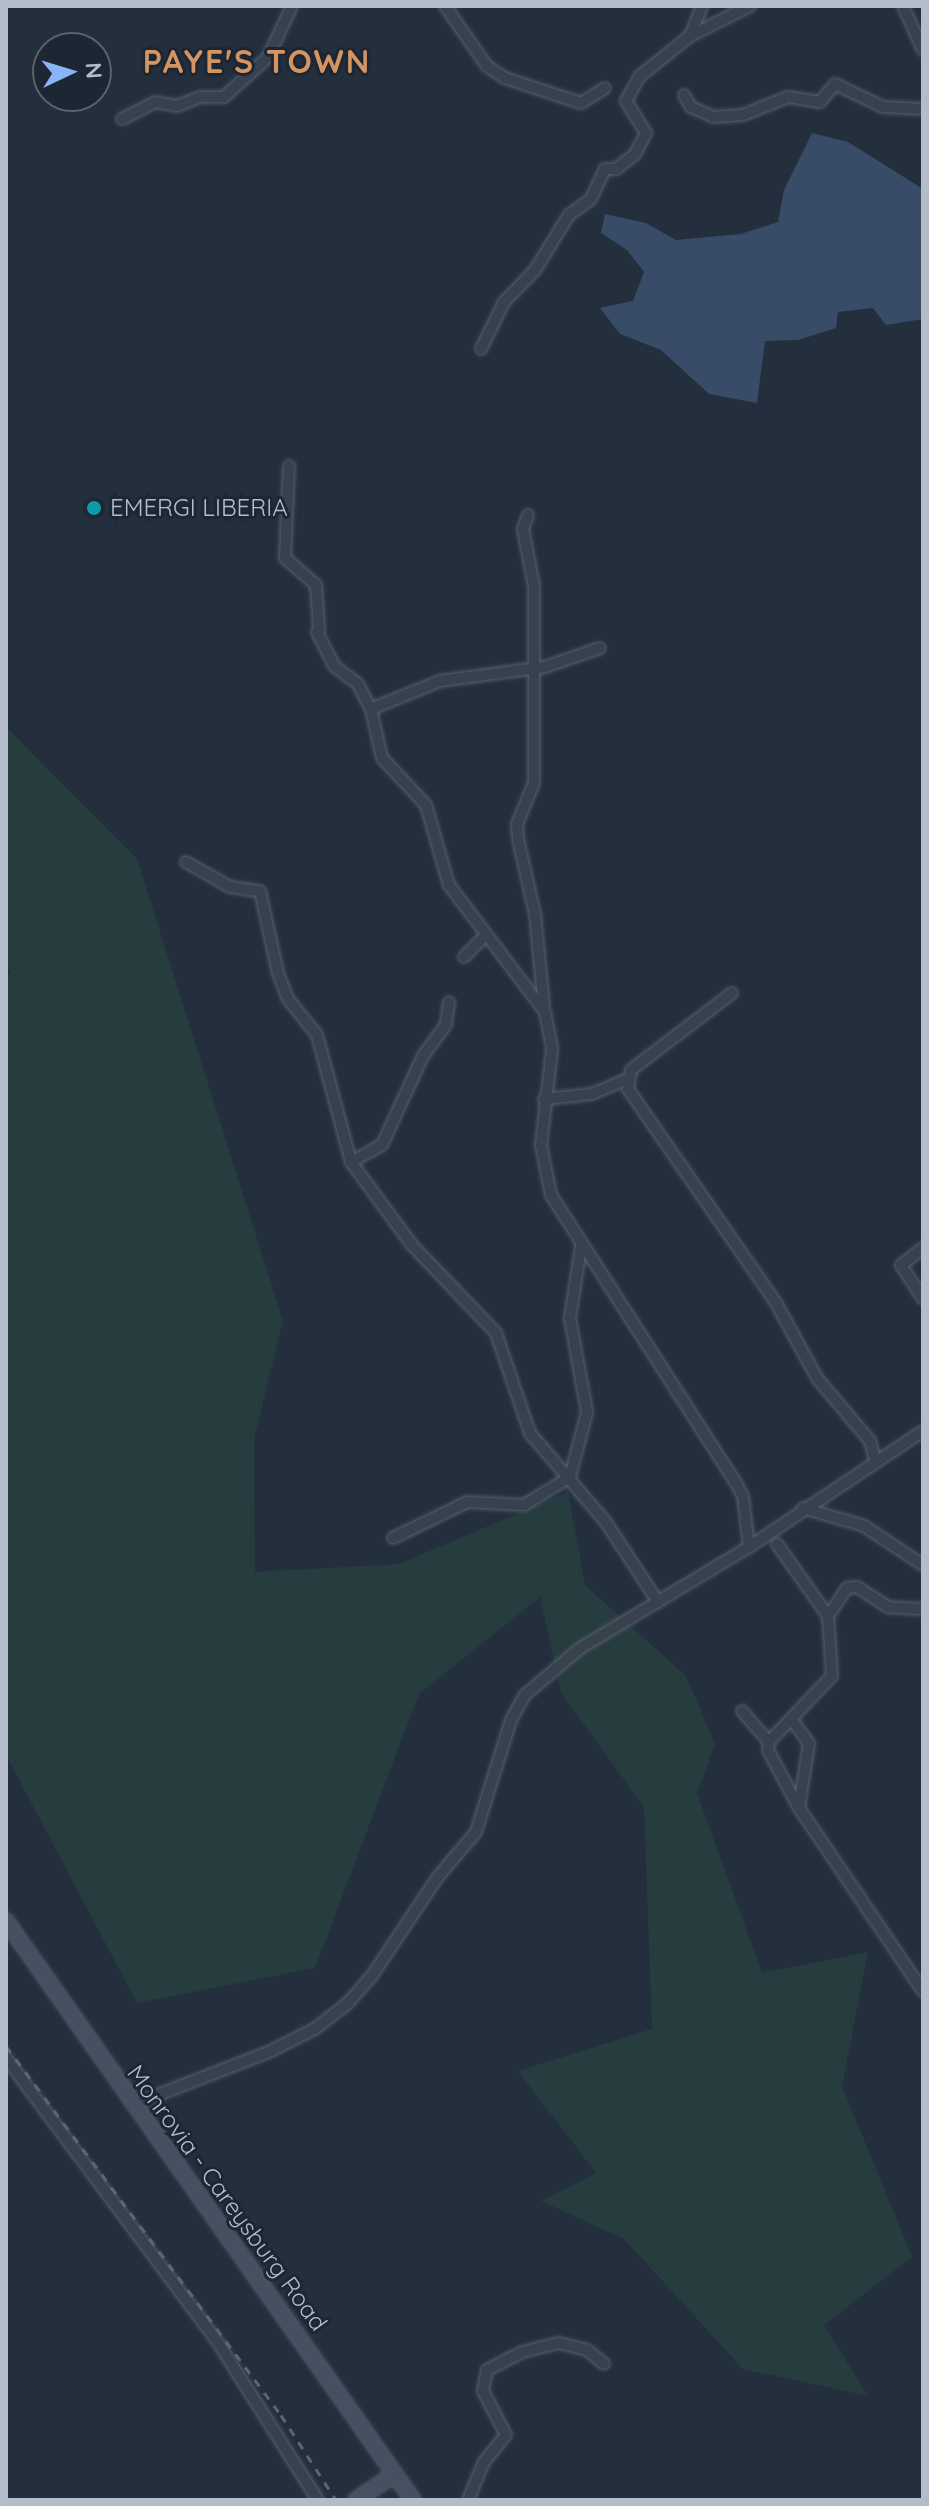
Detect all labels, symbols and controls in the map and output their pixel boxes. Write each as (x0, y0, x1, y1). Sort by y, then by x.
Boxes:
north arrow (32, 32, 112, 112)
district label: PAYE'S TOWN (143, 42, 371, 80)
text: N (79, 61, 108, 80)
place label: EMERGI LIBERIA (110, 494, 288, 522)
marker: EMERGI LIBERIA (85, 499, 103, 517)
street label: Monrovia - Careysburg Road (121, 2060, 333, 2336)

